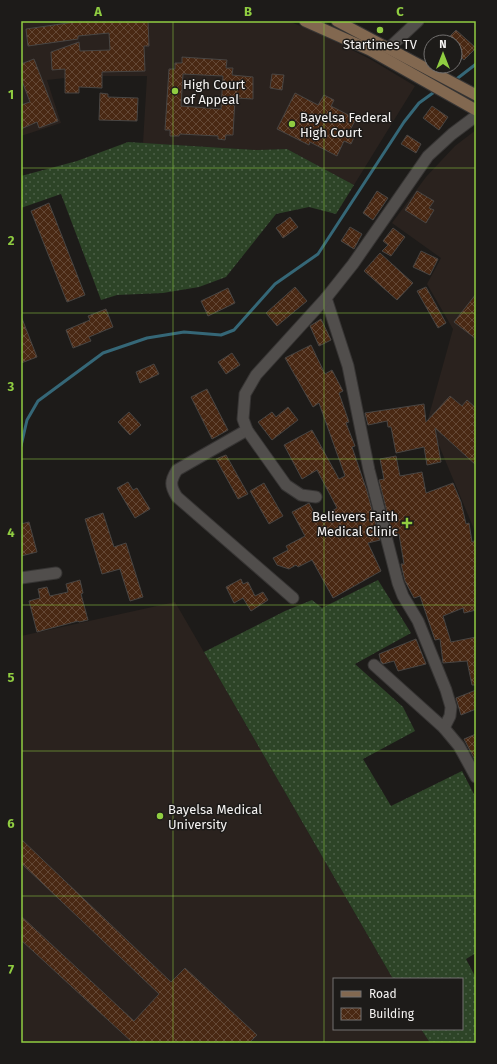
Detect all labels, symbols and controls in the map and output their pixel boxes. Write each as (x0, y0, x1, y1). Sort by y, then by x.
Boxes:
text: A (93, 4, 102, 19)
text: B (244, 4, 252, 19)
text: C (396, 4, 404, 19)
marker: Startimes TV (375, 25, 385, 35)
north arrow (423, 34, 463, 74)
place label: Startimes TV (343, 37, 418, 52)
text: N (439, 38, 447, 51)
place label: High Court of Appeal (183, 77, 246, 107)
marker: High Court of Appeal (170, 86, 180, 96)
text: 1 (8, 87, 14, 102)
place label: Bayelsa Federal High Court (300, 110, 392, 140)
marker: Bayelsa Federal High Court (287, 119, 297, 129)
text: 2 (8, 233, 15, 248)
text: 3 (7, 379, 15, 394)
place label: Believers Faith Medical Clinic (312, 509, 398, 539)
marker: Believers Faith Medical Clinic (401, 517, 413, 529)
text: 4 (7, 525, 15, 540)
text: 5 (8, 670, 15, 685)
place label: Bayelsa Medical University (168, 802, 262, 832)
marker: Bayelsa Medical University (155, 811, 165, 821)
text: 6 (7, 816, 15, 831)
text: 7 (8, 962, 14, 977)
legend (333, 978, 463, 1030)
text: Road (369, 987, 397, 1001)
text: Building (369, 1007, 415, 1021)

